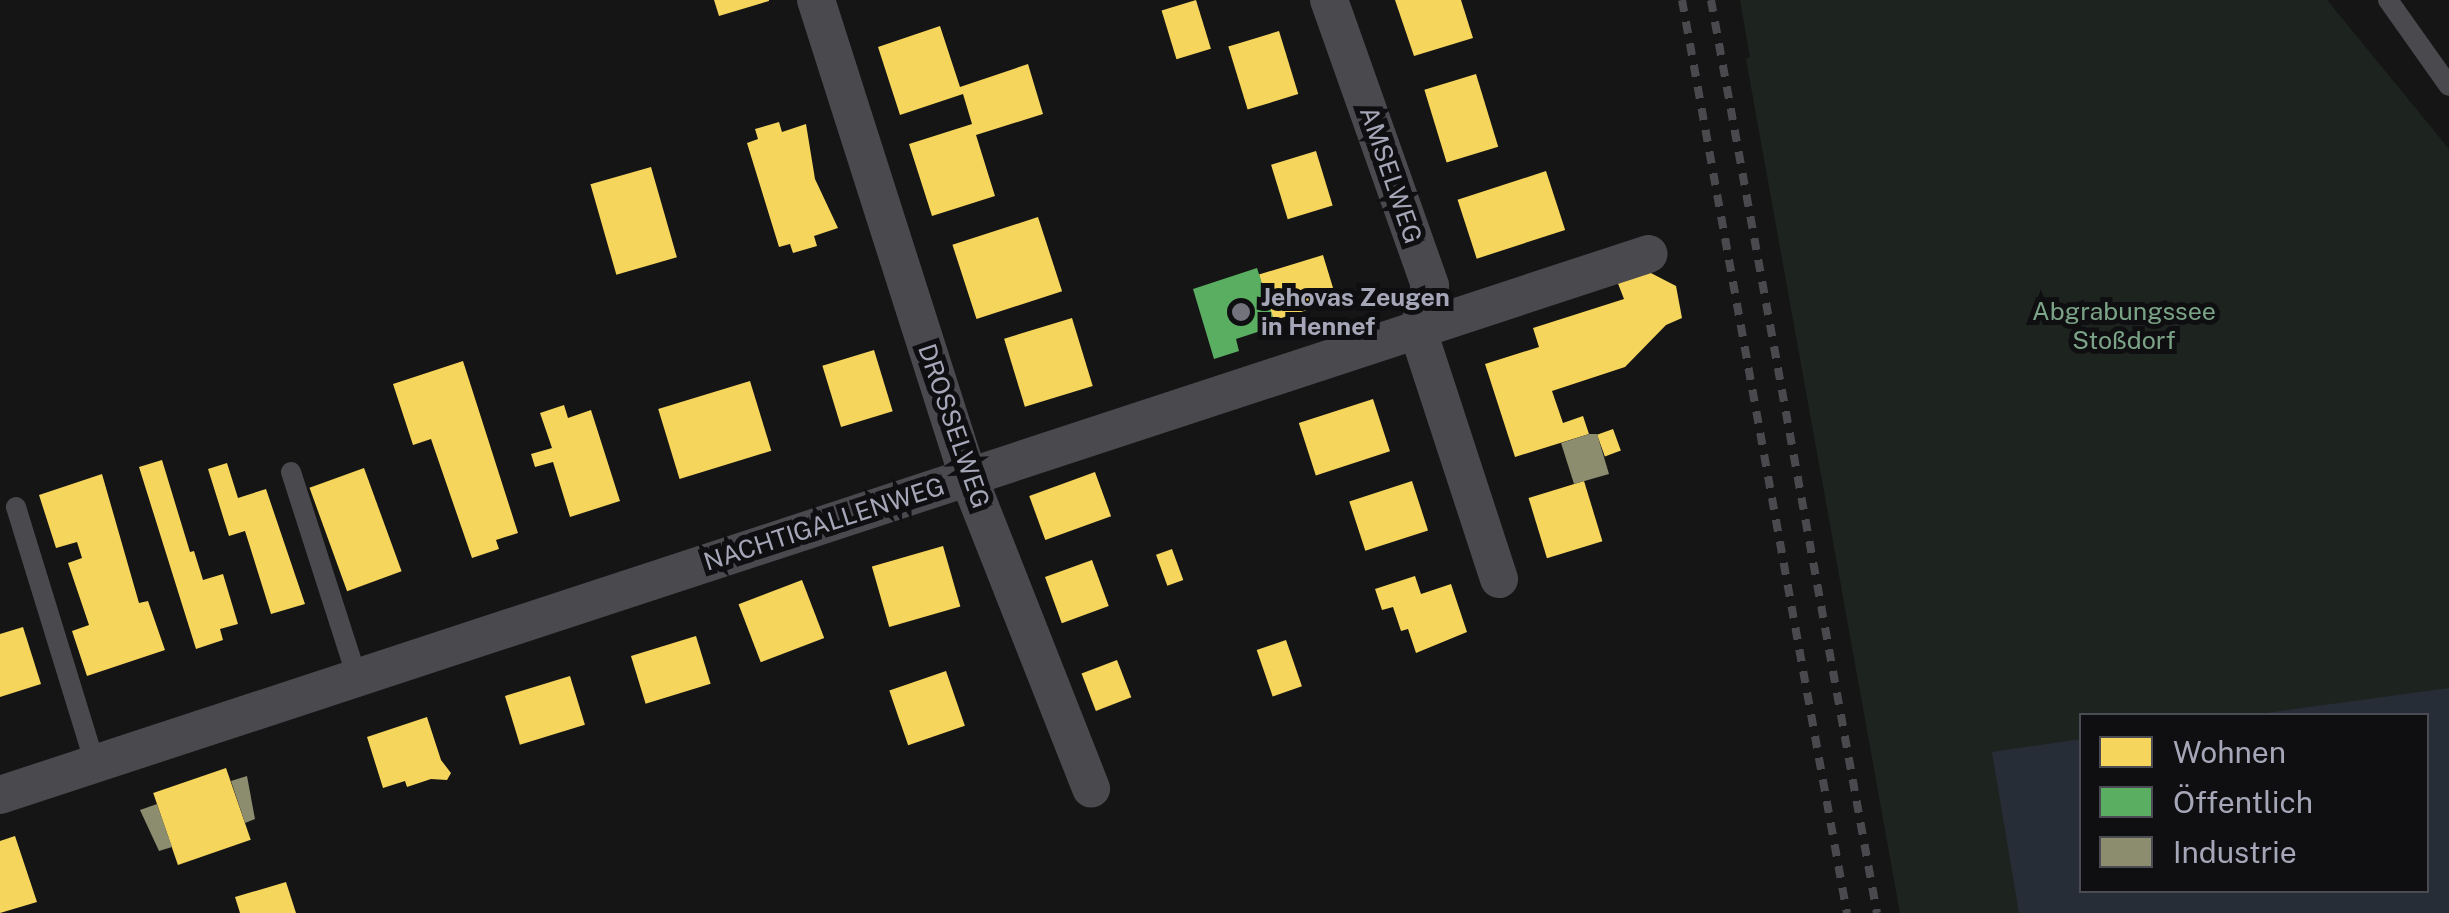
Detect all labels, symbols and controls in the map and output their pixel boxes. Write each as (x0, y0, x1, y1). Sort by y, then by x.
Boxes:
street label: AMSELWEG (1354, 103, 1428, 247)
place label: Jehovas Zeugen in Hennef (1261, 283, 1450, 342)
park label: Abgrabungssee Stoßdorf (2032, 297, 2216, 356)
marker: Jehovas Zeugen in Hennef (1230, 301, 1252, 323)
street label: DROSSELWEG (912, 340, 996, 512)
street label: NACHTIGALLENWEG (700, 471, 948, 577)
legend (2079, 713, 2429, 893)
text: Wohnen (2173, 734, 2286, 770)
text: Öffentlich (2173, 784, 2313, 820)
text: Industrie (2173, 834, 2297, 870)

